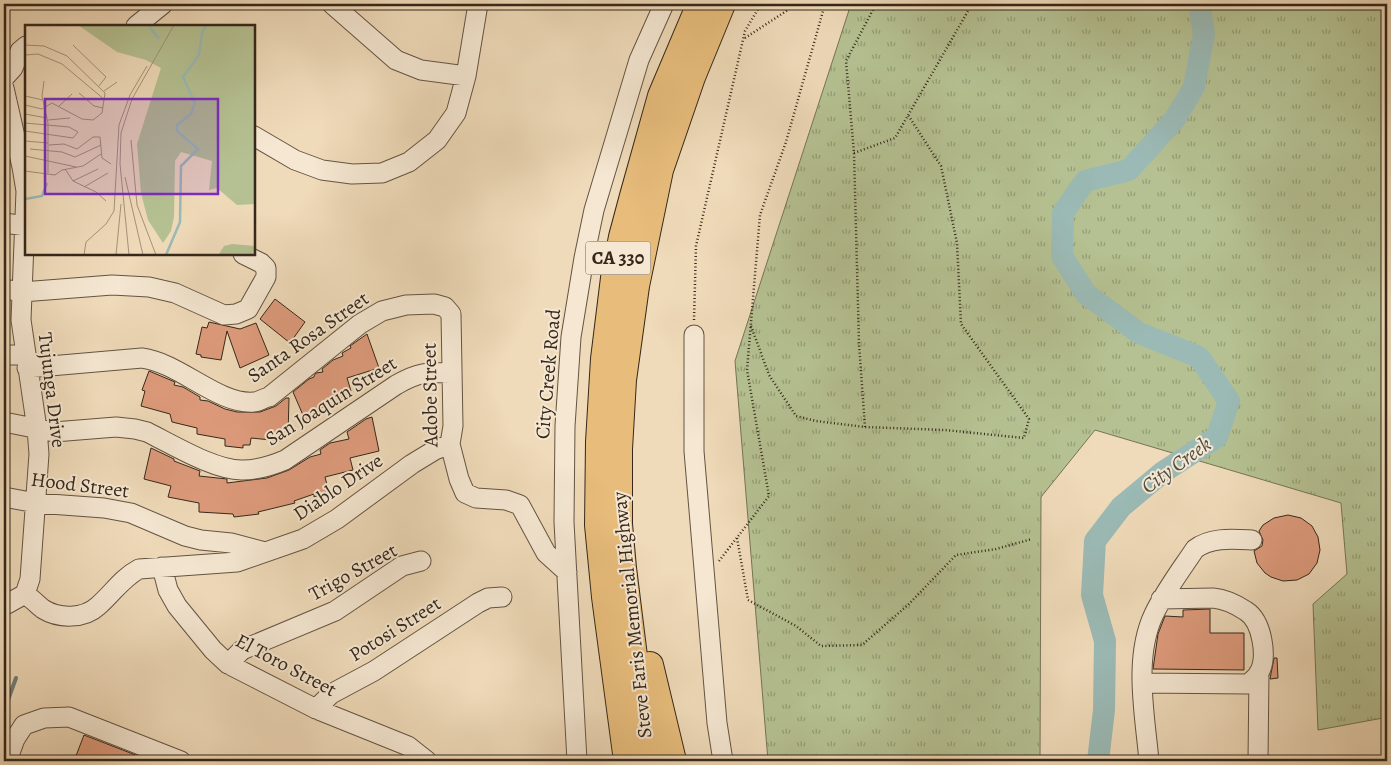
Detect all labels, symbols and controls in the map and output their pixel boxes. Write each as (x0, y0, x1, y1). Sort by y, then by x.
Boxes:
inset map (25, 25, 255, 255)
road number: CA 330 (586, 242, 650, 274)
street label: Santa Rosa Street (242, 285, 374, 389)
street label: City Creek Road (529, 308, 567, 440)
street label: Tujunga Drive (32, 331, 72, 449)
street label: Adobe Street (416, 342, 444, 448)
street label: San Joaquin Street (260, 350, 402, 452)
water label: City Creek (1135, 430, 1217, 500)
street label: Diablo Drive (288, 447, 388, 527)
street label: Hood Street (29, 466, 131, 504)
street label: Steve Faris Memorial Highway (606, 489, 658, 740)
street label: Trigo Street (304, 537, 402, 607)
street label: Potosi Street (344, 590, 446, 668)
street label: El Toro Street (231, 627, 342, 703)

